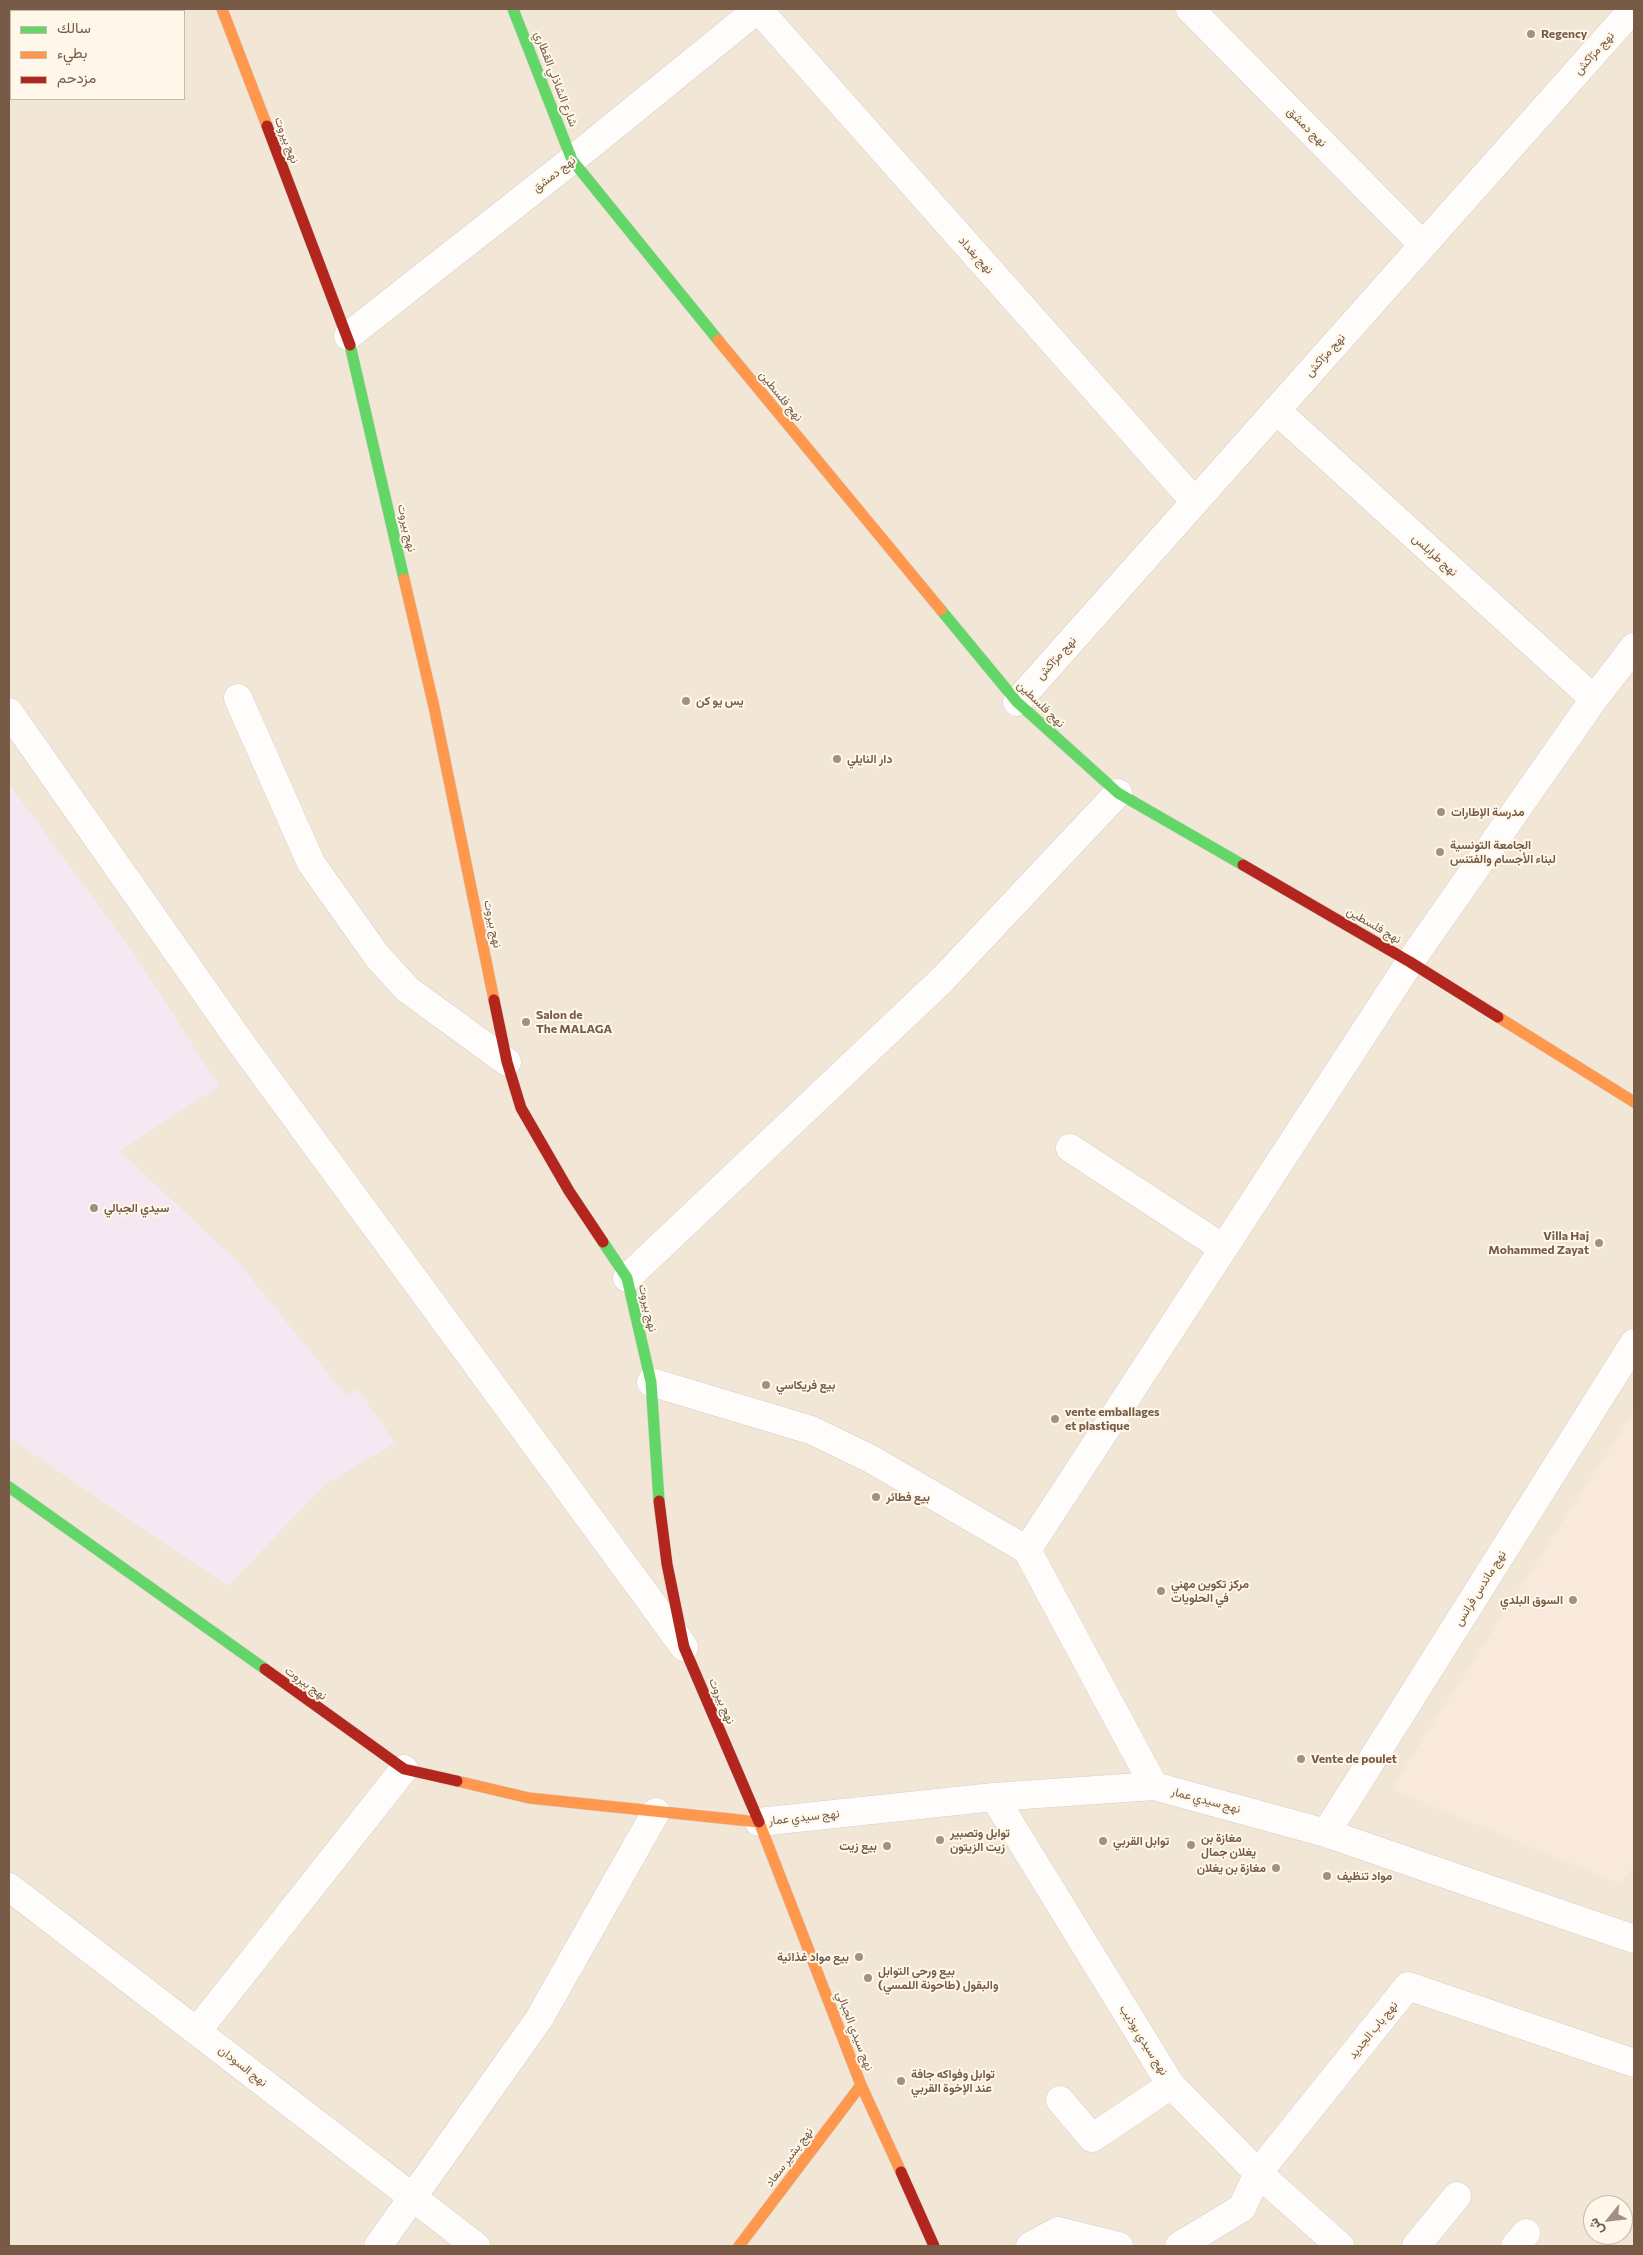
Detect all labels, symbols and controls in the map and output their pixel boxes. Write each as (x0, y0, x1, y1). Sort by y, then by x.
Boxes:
legend (10, 10, 185, 100)
text: سالك (57, 18, 91, 36)
place label: Regency (1541, 27, 1587, 41)
marker: Regency (1525, 28, 1537, 40)
street label: نهج مرّاكش (1571, 28, 1617, 78)
street label: شارع الشاذلي القطاري (531, 29, 581, 129)
text: بطيء (57, 43, 87, 61)
text: مزدحم (57, 68, 96, 86)
street label: نهج دمشق (1284, 104, 1330, 150)
street label: نهج بيروت (272, 115, 302, 165)
street label: نهج دمشق (530, 153, 578, 195)
street label: نهج بغداد (956, 233, 996, 277)
street label: نهج مرّاكش (1302, 330, 1348, 380)
street label: نهج فلسطين (756, 368, 806, 424)
street label: نهج بيروت (395, 503, 419, 553)
street label: نهج طرابلس (1409, 531, 1461, 579)
street label: نهج مرّاكش (1033, 633, 1079, 683)
street label: نهج فلسطين (1014, 678, 1068, 730)
place label: يس يو كن (696, 694, 744, 708)
marker: يس يو كن (680, 695, 692, 707)
place label: دار النايلي (847, 752, 892, 766)
marker: دار النايلي (831, 753, 843, 765)
place label: مدرسة الإطارات (1451, 805, 1524, 819)
marker: مدرسة الإطارات (1435, 806, 1447, 818)
place label: الجامعة التونسية لبناء الأجسام والفتنس (1450, 838, 1556, 866)
marker: الجامعة التونسية لبناء الأجسام والفتنس (1434, 846, 1446, 858)
street label: نهج بيروت (481, 899, 505, 949)
street label: نهج فلسطين (1344, 904, 1404, 946)
place label: Salon de The MALAGA (536, 1008, 612, 1036)
marker: Salon de The MALAGA (520, 1016, 532, 1028)
place label: سيدي الجبالي (104, 1201, 169, 1215)
marker: سيدي الجبالي (88, 1202, 100, 1214)
place label: Villa Haj Mohammed Zayat (1488, 1229, 1589, 1257)
marker: Villa Haj Mohammed Zayat (1593, 1237, 1605, 1249)
street label: نهج بيروت (636, 1283, 660, 1333)
place label: بيع فريكاسي (776, 1378, 835, 1392)
marker: بيع فريكاسي (760, 1379, 772, 1391)
place label: vente emballages et plastique (1065, 1405, 1160, 1433)
marker: vente emballages et plastique (1049, 1413, 1061, 1425)
place label: بيع فطائر (886, 1490, 930, 1504)
marker: بيع فطائر (870, 1491, 882, 1503)
street label: نهج ماندس فرانس (1451, 1548, 1509, 1628)
place label: مركز تكوين مهني في الحلويات (1171, 1577, 1249, 1605)
marker: مركز تكوين مهني في الحلويات (1155, 1585, 1167, 1597)
place label: السوق البلدي (1500, 1593, 1563, 1607)
marker: السوق البلدي (1567, 1594, 1579, 1606)
street label: نهج بيروت (282, 1663, 330, 1703)
street label: نهج بيروت (706, 1676, 738, 1726)
place label: Vente de poulet (1311, 1752, 1397, 1766)
marker: Vente de poulet (1295, 1753, 1307, 1765)
street label: نهج سيدي عمار (1170, 1784, 1242, 1816)
street label: نهج سيدي عمار (768, 1806, 840, 1828)
place label: توابل وتصبير زيت الزيتون (950, 1826, 1010, 1854)
place label: مغازة بن يغلان جمال (1201, 1831, 1256, 1859)
marker: توابل وتصبير زيت الزيتون (934, 1834, 946, 1846)
place label: توابل القربي (1113, 1834, 1169, 1848)
marker: توابل القربي (1097, 1835, 1109, 1847)
place label: بيع زيت (839, 1839, 877, 1853)
marker: مغازة بن يغلان جمال (1185, 1839, 1197, 1851)
marker: بيع زيت (881, 1840, 893, 1852)
place label: مغازة بن يغلان (1197, 1861, 1266, 1875)
marker: مغازة بن يغلان (1270, 1862, 1282, 1874)
place label: مواد تنظيف (1337, 1869, 1392, 1883)
marker: مواد تنظيف (1321, 1870, 1333, 1882)
place label: بيع مواد غذائية (777, 1950, 849, 1964)
marker: بيع مواد غذائية (853, 1951, 865, 1963)
place label: بيع ورحي التوابل والبقول (طاحونة اللمسي) (878, 1964, 998, 1992)
marker: بيع ورحي التوابل والبقول (طاحونة اللمسي) (862, 1972, 874, 1984)
street label: نهج سيدي الجبالي (833, 1989, 877, 2073)
street label: نهج باب الجديد (1345, 1998, 1401, 2062)
street label: نهج سيدي بوذيب (1117, 2002, 1171, 2078)
street label: نهج السودان (216, 2042, 270, 2090)
place label: توابل وفواكه جافة عند الإخوة القربي (911, 2067, 995, 2095)
marker: توابل وفواكه جافة عند الإخوة القربي (895, 2075, 907, 2087)
street label: نهج بشير سعاد (762, 2125, 816, 2189)
north arrow (1583, 2195, 1633, 2245)
text: ش (1584, 2216, 1607, 2239)

